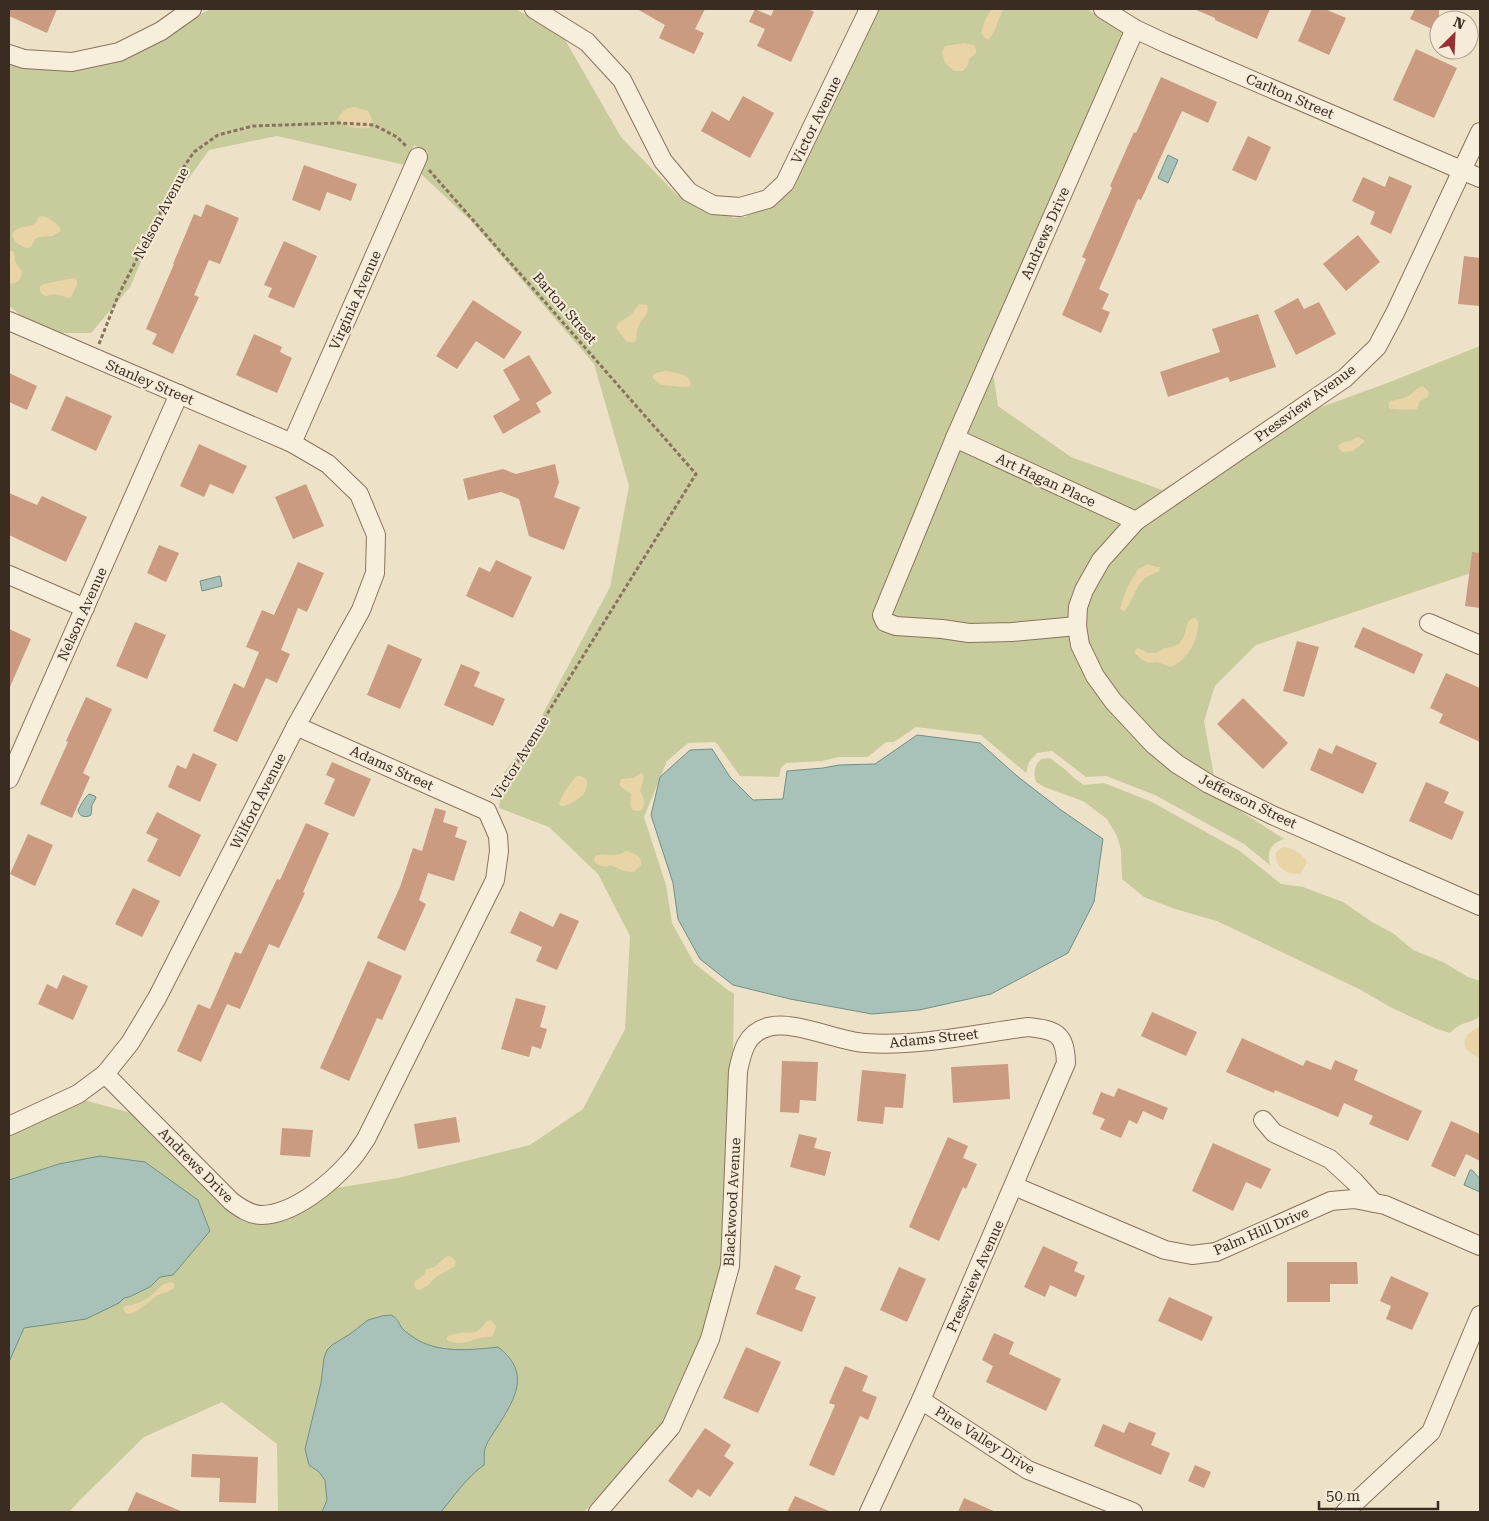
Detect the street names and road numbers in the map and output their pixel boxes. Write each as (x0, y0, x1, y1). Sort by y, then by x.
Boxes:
street label: Carlton Street (1244, 70, 1336, 122)
street label: Victor Avenue (788, 73, 844, 166)
street label: Nelson Avenue (130, 164, 192, 261)
street label: Andrews Drive (1018, 184, 1073, 282)
street label: Virginia Avenue (326, 248, 384, 352)
street label: Barton Street (530, 269, 600, 347)
street label: Stanley Street (104, 356, 196, 408)
street label: Pressview Avenue (1251, 361, 1359, 445)
street label: Art Hagan Place (994, 450, 1098, 510)
street label: Nelson Avenue (54, 564, 110, 663)
street label: Victor Avenue (488, 713, 552, 803)
street label: Adams Street (348, 742, 436, 794)
street label: Wilford Avenue (227, 750, 289, 852)
street label: Jefferson Street (1197, 770, 1299, 832)
street label: Adams Street (889, 1025, 979, 1051)
street label: Andrews Drive (155, 1124, 237, 1206)
street label: Blackwood Avenue (721, 1137, 743, 1267)
street label: Palm Hill Drive (1211, 1204, 1311, 1258)
street label: Pressview Avenue (943, 1217, 1007, 1334)
street label: Pine Valley Drive (932, 1403, 1038, 1477)

